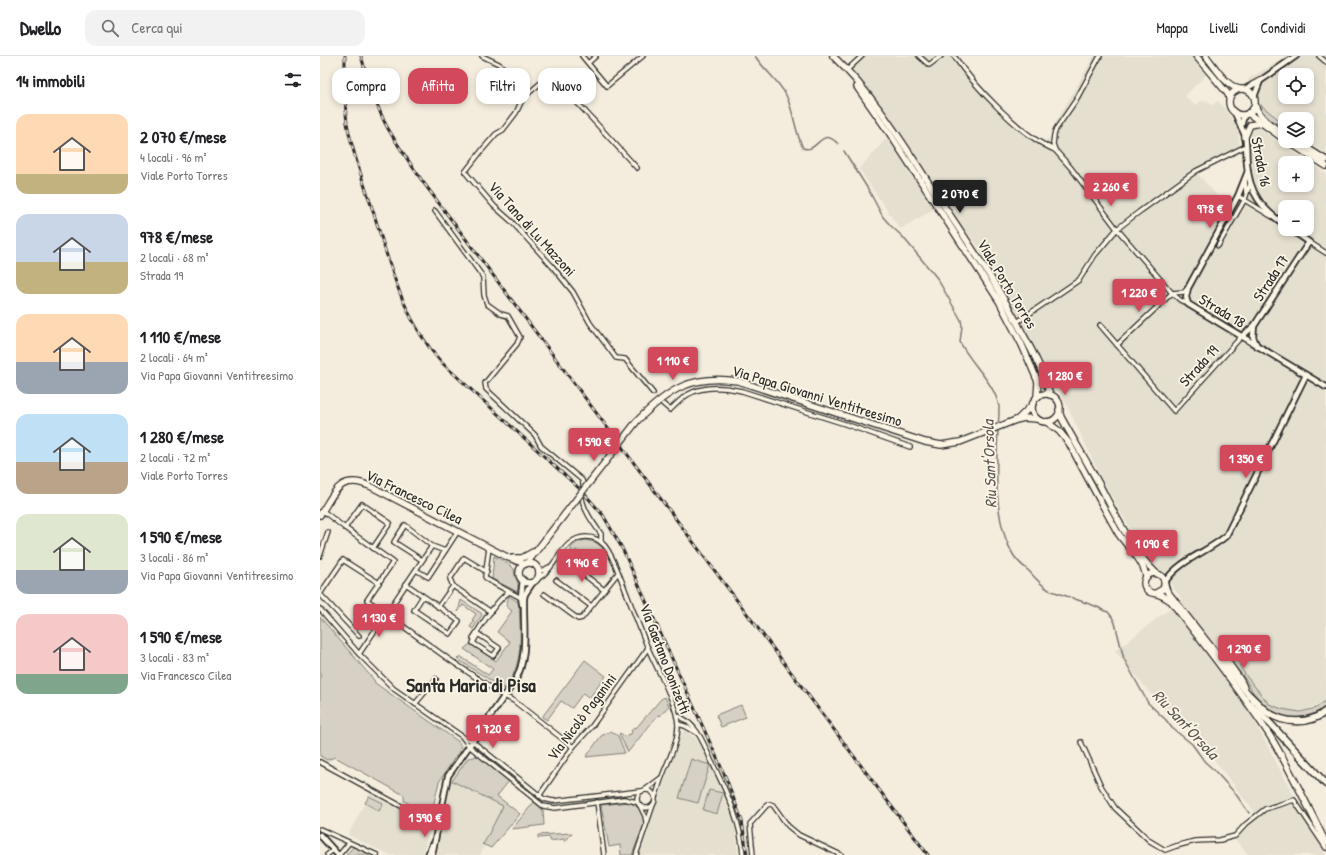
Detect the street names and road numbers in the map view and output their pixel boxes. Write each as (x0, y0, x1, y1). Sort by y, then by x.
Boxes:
street label: Strada 16 (1246, 135, 1277, 189)
street label: Via Tana di Lu Mazzoni (484, 176, 581, 281)
street label: Viale Porto Torres (972, 235, 1043, 333)
street label: Strada 17 (1248, 250, 1293, 305)
street label: Strada 18 (1195, 288, 1249, 333)
street label: Strada 19 (1174, 340, 1223, 391)
street label: Via Papa Giovanni Ventitreesimo (730, 360, 905, 431)
street label: Via Francesco Cilea (362, 464, 466, 529)
street label: Via Gaetano Donizetti (635, 601, 696, 717)
street label: Via Nicolò Paganini (542, 669, 621, 764)

